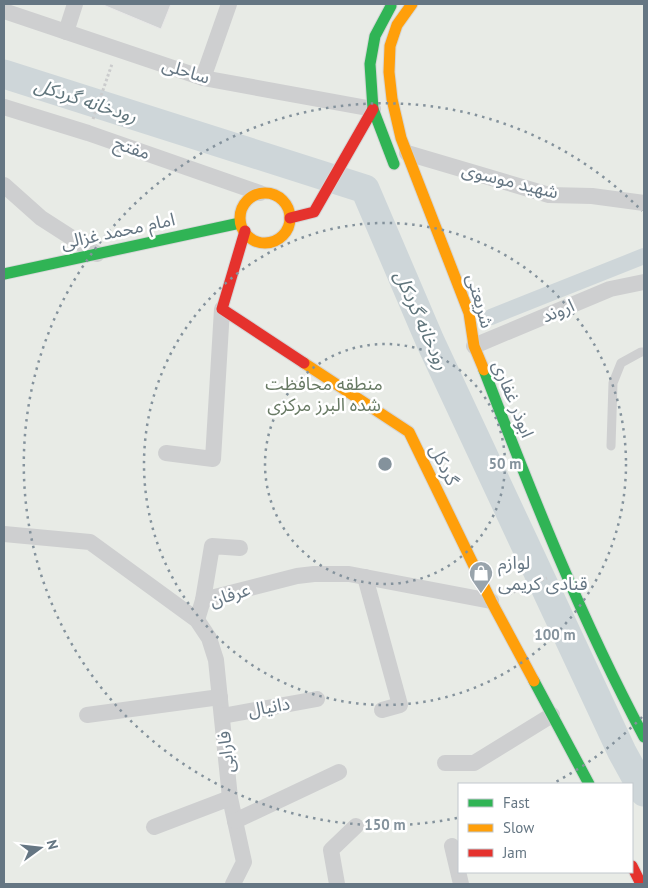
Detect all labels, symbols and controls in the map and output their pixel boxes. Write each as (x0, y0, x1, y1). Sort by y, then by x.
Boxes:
street label: ساحلی (160, 52, 213, 89)
water label: رودخانه گردکل (32, 72, 140, 128)
street label: مفتح (110, 131, 153, 166)
street label: شهید موسوی (460, 157, 561, 204)
street label: امام محمد غزالی (59, 207, 178, 257)
water label: رودخانه گردکل (389, 267, 455, 373)
street label: شریعتی (462, 271, 499, 331)
street label: اروند (538, 293, 578, 328)
street label: ابوذر غفاری (488, 357, 539, 441)
park label: منطقه محافظت شده البرز مرکزی (265, 372, 383, 416)
street label: گردکل (425, 440, 464, 490)
text: 50 m (489, 454, 521, 473)
centre of rings (376, 455, 394, 473)
place label: لوازم قنادی کریمی (498, 551, 588, 595)
shop icon: لوازم قنادی کریمی (468, 560, 494, 594)
street label: عرفان (207, 577, 253, 612)
text: 100 m (534, 625, 576, 644)
street label: دانیال (246, 692, 292, 721)
street label: فارابی (212, 730, 239, 774)
legend (458, 783, 633, 873)
text: Fast (503, 793, 530, 812)
text: 150 m (364, 815, 406, 834)
text: Slow (503, 818, 534, 837)
north arrow (15, 823, 65, 873)
text: N (43, 838, 62, 851)
text: Jam (502, 843, 527, 862)

